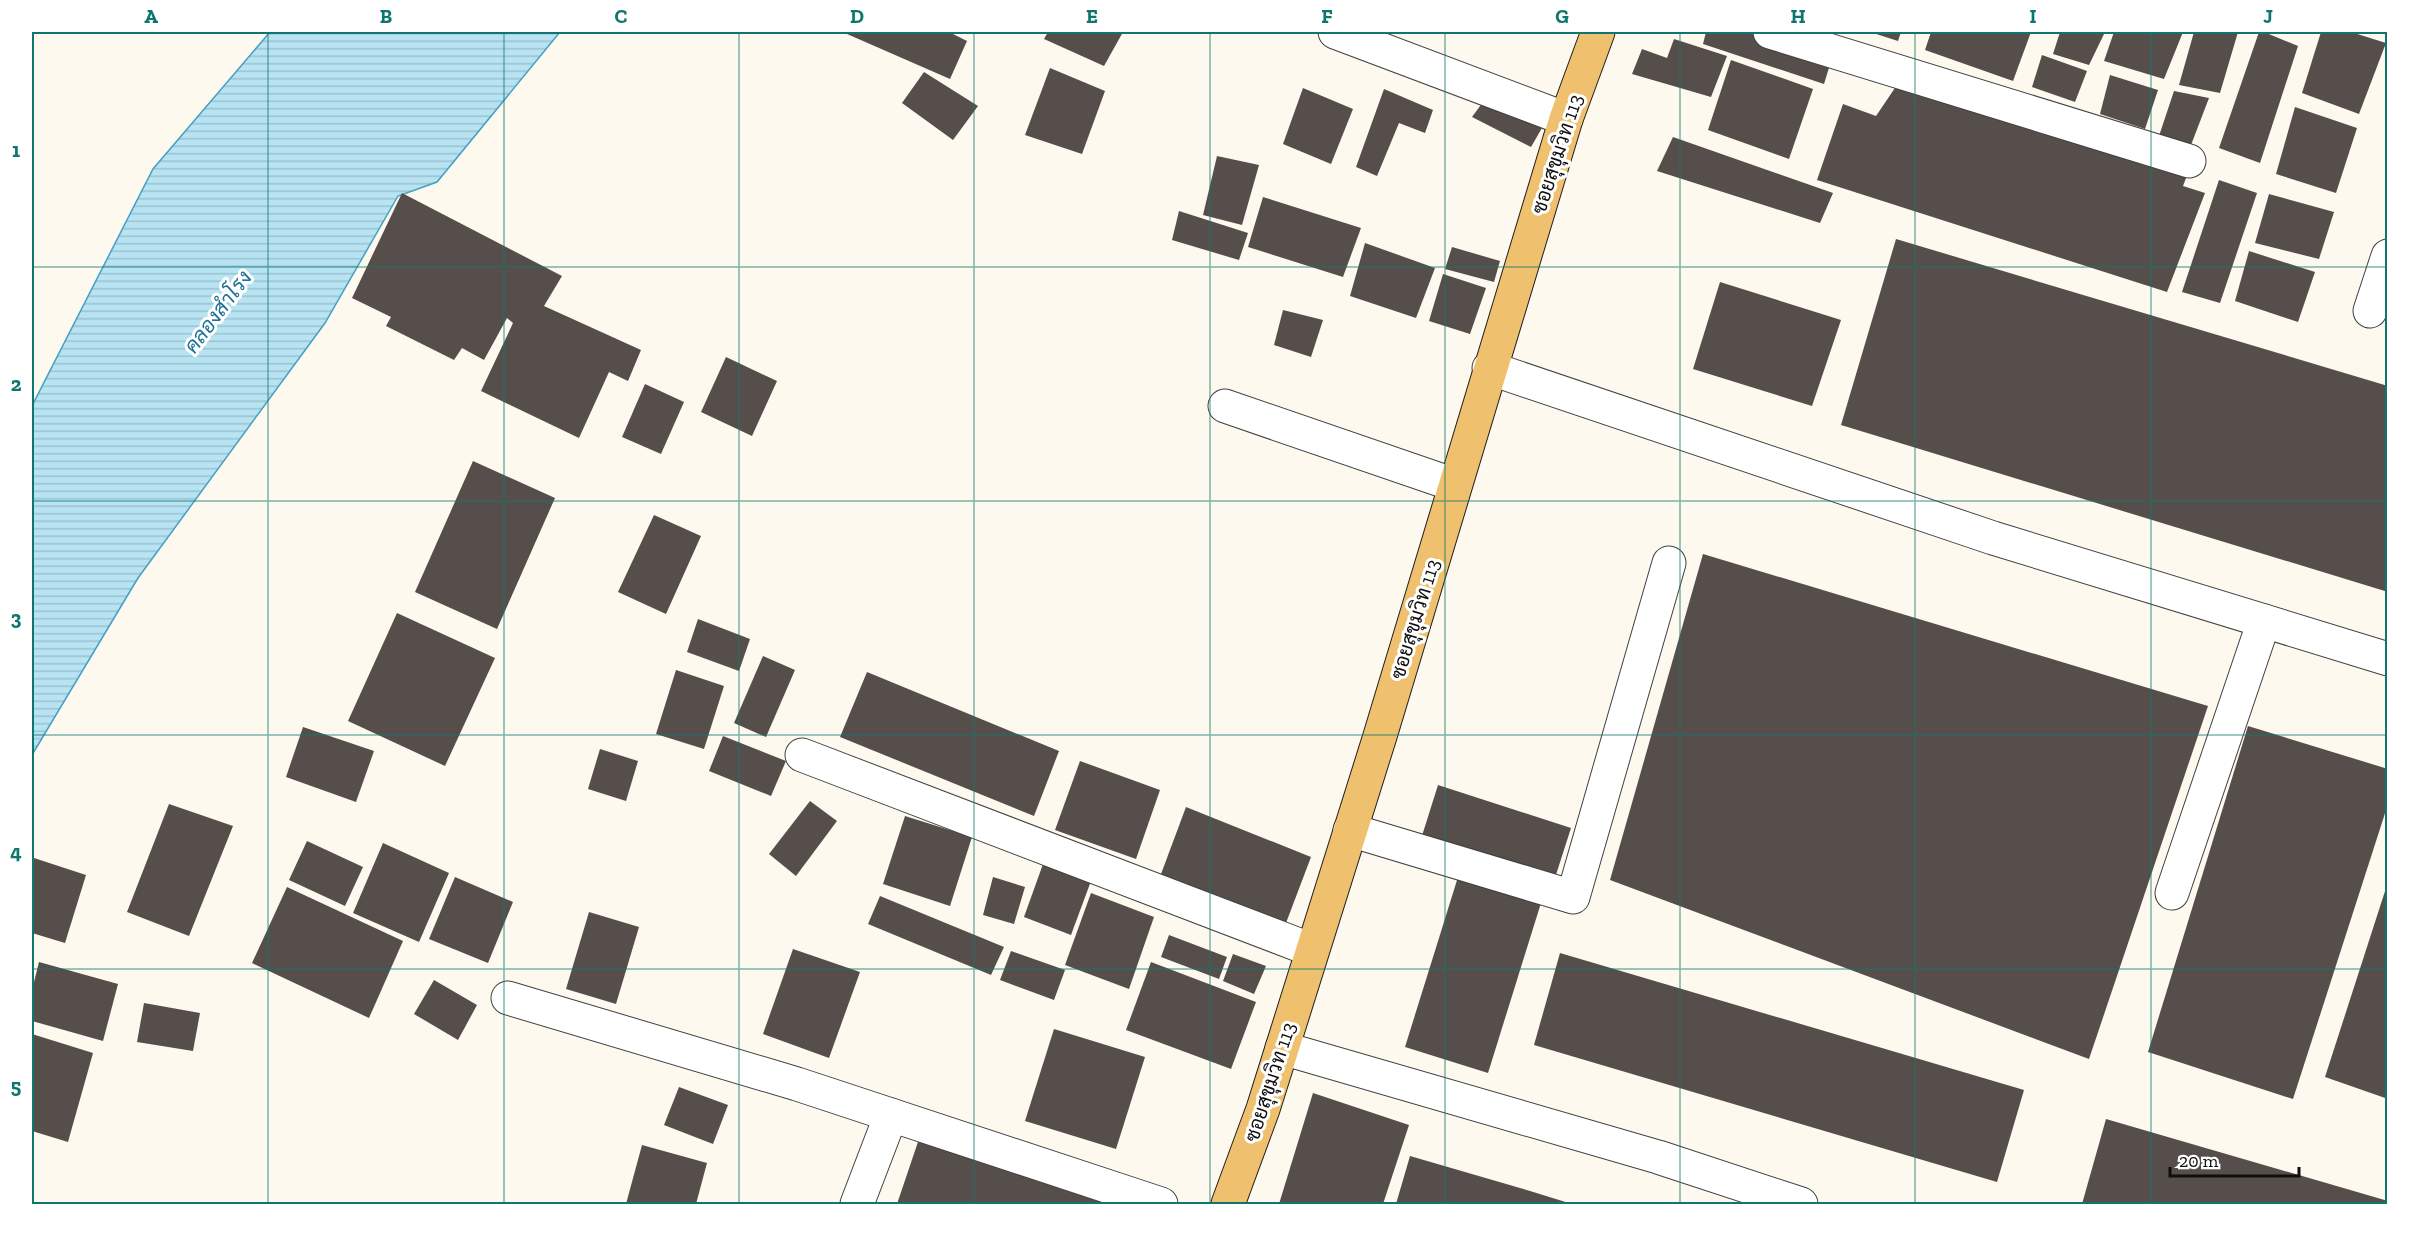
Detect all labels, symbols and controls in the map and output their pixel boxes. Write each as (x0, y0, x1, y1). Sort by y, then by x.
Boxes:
text: A (144, 4, 158, 28)
text: B (380, 4, 392, 28)
text: C (615, 4, 628, 28)
text: D (850, 4, 864, 28)
text: E (1086, 4, 1098, 28)
text: F (1321, 4, 1333, 28)
text: G (1555, 4, 1569, 28)
text: H (1790, 4, 1806, 28)
text: I (2029, 4, 2037, 28)
text: J (2263, 4, 2273, 28)
street label: ซอยสุขุมวิท 113 (1526, 91, 1590, 217)
text: 1 (12, 138, 20, 162)
water label: คลองสำโรง (179, 266, 257, 358)
text: 2 (11, 372, 22, 396)
street label: ซอยสุขุมวิท 113 (1385, 556, 1447, 683)
text: 3 (11, 606, 22, 630)
text: 4 (10, 840, 22, 864)
street label: ซอยสุขุมวิท 113 (1239, 1019, 1303, 1145)
text: 5 (11, 1074, 21, 1098)
scale bar (2170, 1140, 2299, 1178)
text: 20 m (2179, 1150, 2219, 1172)

